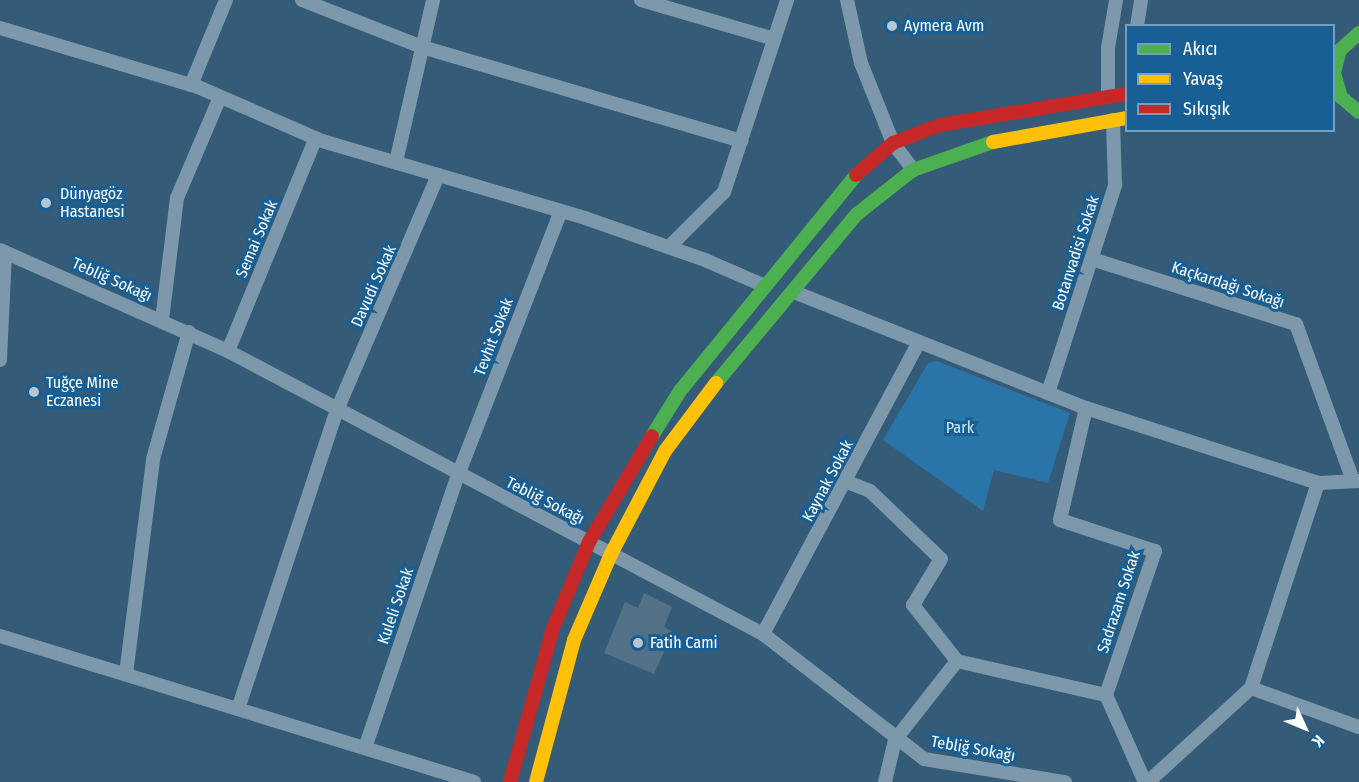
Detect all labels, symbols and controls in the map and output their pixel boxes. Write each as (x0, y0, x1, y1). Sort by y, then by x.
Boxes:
place label: Aymera Avm (904, 16, 984, 36)
marker: Aymera Avm (885, 19, 899, 33)
legend (1125, 24, 1335, 132)
text: Akıcı (1183, 38, 1218, 60)
text: Yavaş (1183, 68, 1223, 90)
text: Sıkışık (1183, 98, 1230, 120)
place label: Dünyagöz Hastanesi (60, 184, 124, 222)
street label: Botanvadisi Sokak (1048, 193, 1104, 313)
marker: Dünyagöz Hastanesi (37, 194, 55, 212)
street label: Semai Sokak (232, 197, 282, 281)
street label: Davudi Sokak (347, 242, 401, 330)
street label: Tebliğ Sokağı (69, 254, 155, 306)
street label: Kaçkardağı Sokağı (1169, 258, 1287, 312)
street label: Tevhit Sokak (470, 295, 518, 379)
place label: Tuğçe Mine Eczanesi (46, 373, 118, 411)
marker: Tuğçe Mine Eczanesi (27, 385, 41, 399)
park label: Park (946, 418, 974, 438)
street label: Kaynak Sokak (799, 437, 857, 525)
street label: Tebliğ Sokağı (503, 473, 587, 529)
street label: Sadrazam Sokak (1093, 549, 1145, 655)
street label: Kuleli Sokak (374, 565, 418, 647)
place label: Fatih Cami (650, 633, 717, 653)
marker: Fatih Cami (631, 636, 645, 650)
north arrow (1275, 698, 1335, 758)
text: K (1308, 731, 1328, 751)
street label: Tebliğ Sokağı (929, 732, 1017, 766)

